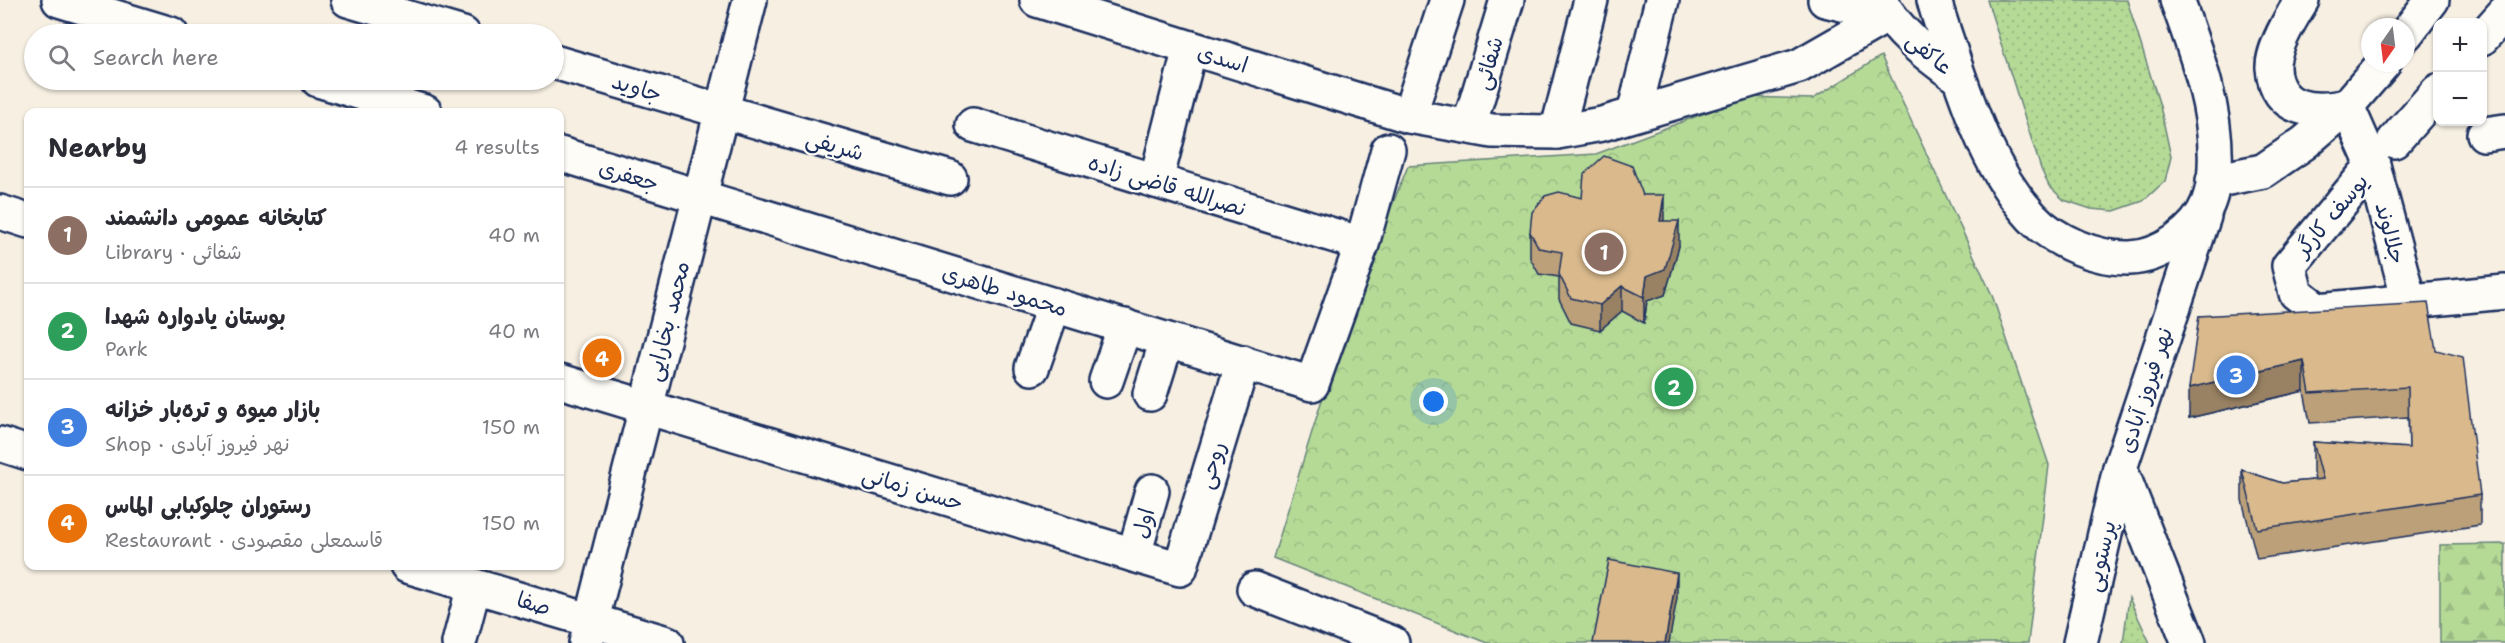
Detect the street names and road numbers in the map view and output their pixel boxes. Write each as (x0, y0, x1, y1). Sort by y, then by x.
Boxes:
street label: عاکفی (1900, 25, 1959, 81)
street label: شفائی (1467, 33, 1510, 93)
street label: اسدی (1194, 37, 1252, 80)
street label: جاوید (608, 66, 665, 109)
street label: شریفی (803, 123, 867, 168)
street label: نصرالله قاضی زاده (1085, 148, 1251, 223)
street label: جعفری (595, 153, 662, 198)
street label: یوسف کارگر (2287, 168, 2375, 265)
street label: جلالوند (2368, 199, 2413, 267)
street label: محمد بخارایی (639, 258, 696, 384)
street label: محمود طاهری (939, 258, 1071, 323)
street label: نهر فیروز آبادی (2111, 324, 2179, 457)
street label: روحی (1191, 438, 1232, 492)
street label: حسن زمانی (859, 459, 967, 518)
street label: اول (1126, 505, 1161, 542)
street label: پرستویی (2078, 518, 2123, 595)
street label: صفا (513, 585, 555, 622)

